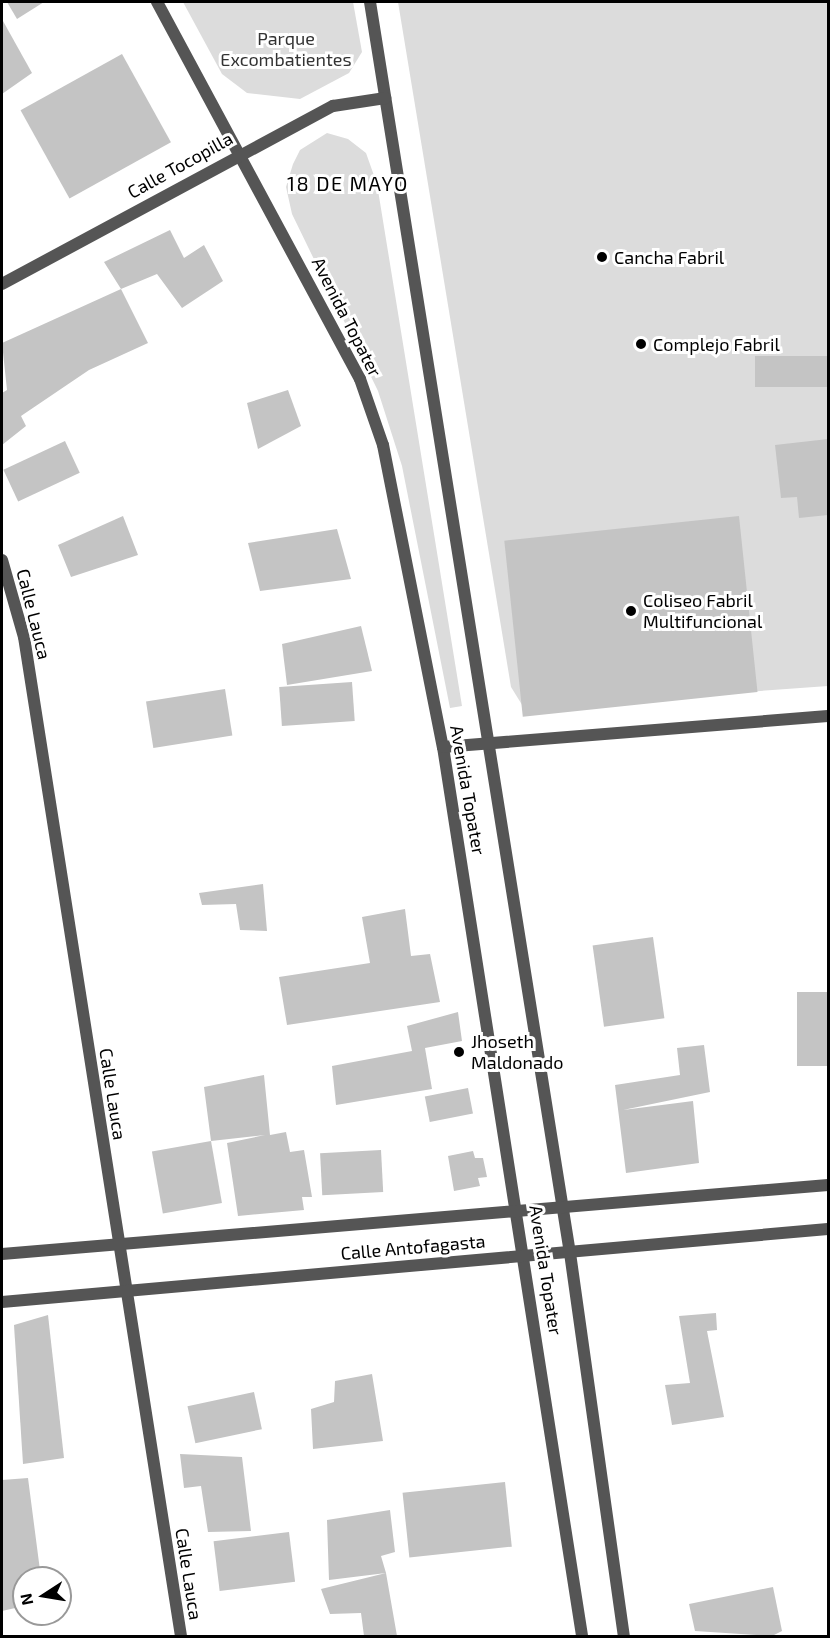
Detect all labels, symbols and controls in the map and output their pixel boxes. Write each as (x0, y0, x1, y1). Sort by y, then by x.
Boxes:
park label: Parque Excombatientes (220, 28, 352, 70)
street label: Calle Tocopilla (123, 127, 237, 203)
district label: 18 DE MAYO (287, 171, 409, 195)
place label: Cancha Fabril (614, 246, 724, 268)
marker: Cancha Fabril (595, 250, 609, 264)
street label: Avenida Topater (307, 253, 387, 381)
place label: Complejo Fabril (653, 333, 780, 355)
marker: Complejo Fabril (634, 337, 648, 351)
street label: Calle Lauca (12, 566, 56, 662)
place label: Coliseo Fabril Multifuncional (643, 590, 762, 632)
marker: Coliseo Fabril Multifuncional (624, 604, 638, 618)
street label: Avenida Topater (446, 723, 490, 857)
place label: Jhoseth Maldonado (471, 1031, 563, 1074)
marker: Jhoseth Maldonado (452, 1045, 466, 1059)
street label: Calle Lauca (95, 1047, 131, 1141)
street label: Avenida Topater (525, 1203, 567, 1337)
street label: Calle Antofagasta (339, 1230, 487, 1264)
street label: Calle Lauca (171, 1527, 207, 1621)
north arrow (12, 1566, 72, 1626)
text: N (15, 1592, 36, 1607)

